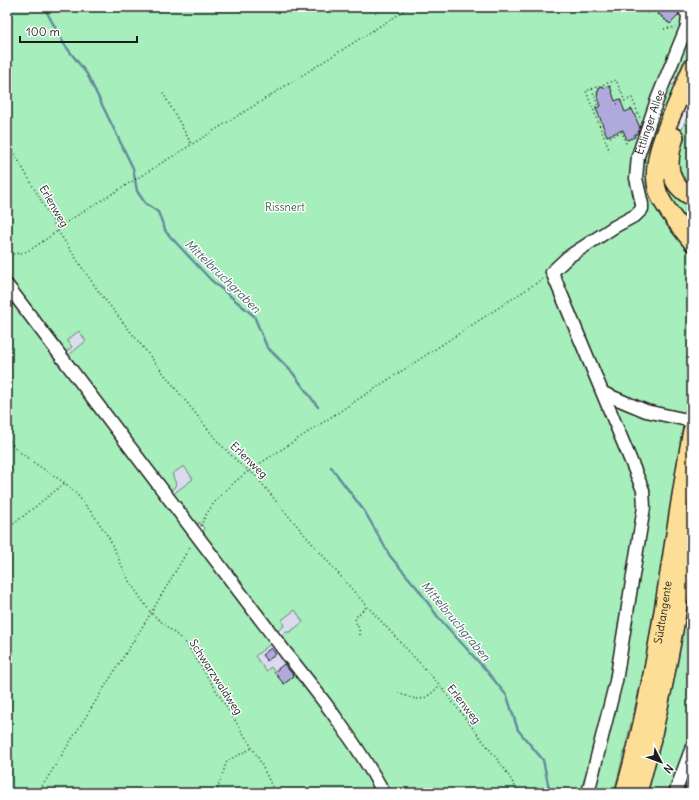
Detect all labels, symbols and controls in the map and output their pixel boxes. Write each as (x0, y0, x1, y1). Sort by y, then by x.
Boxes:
scale bar (20, 18, 137, 44)
text: 100 m (26, 24, 60, 39)
street label: Ettlinger Allee (632, 87, 667, 157)
street label: Erlenweg (36, 182, 72, 230)
park label: Rissnert (265, 200, 305, 214)
water label: Mittelbruchgraben (182, 236, 265, 317)
street label: Erlenweg (227, 439, 271, 481)
water label: Mittelbruchgraben (418, 578, 494, 665)
street label: Südtangente (651, 580, 675, 645)
street label: Schwarzwaldweg (186, 637, 246, 717)
street label: Erlenweg (444, 681, 484, 727)
north arrow (641, 742, 681, 782)
text: N (661, 761, 676, 776)

